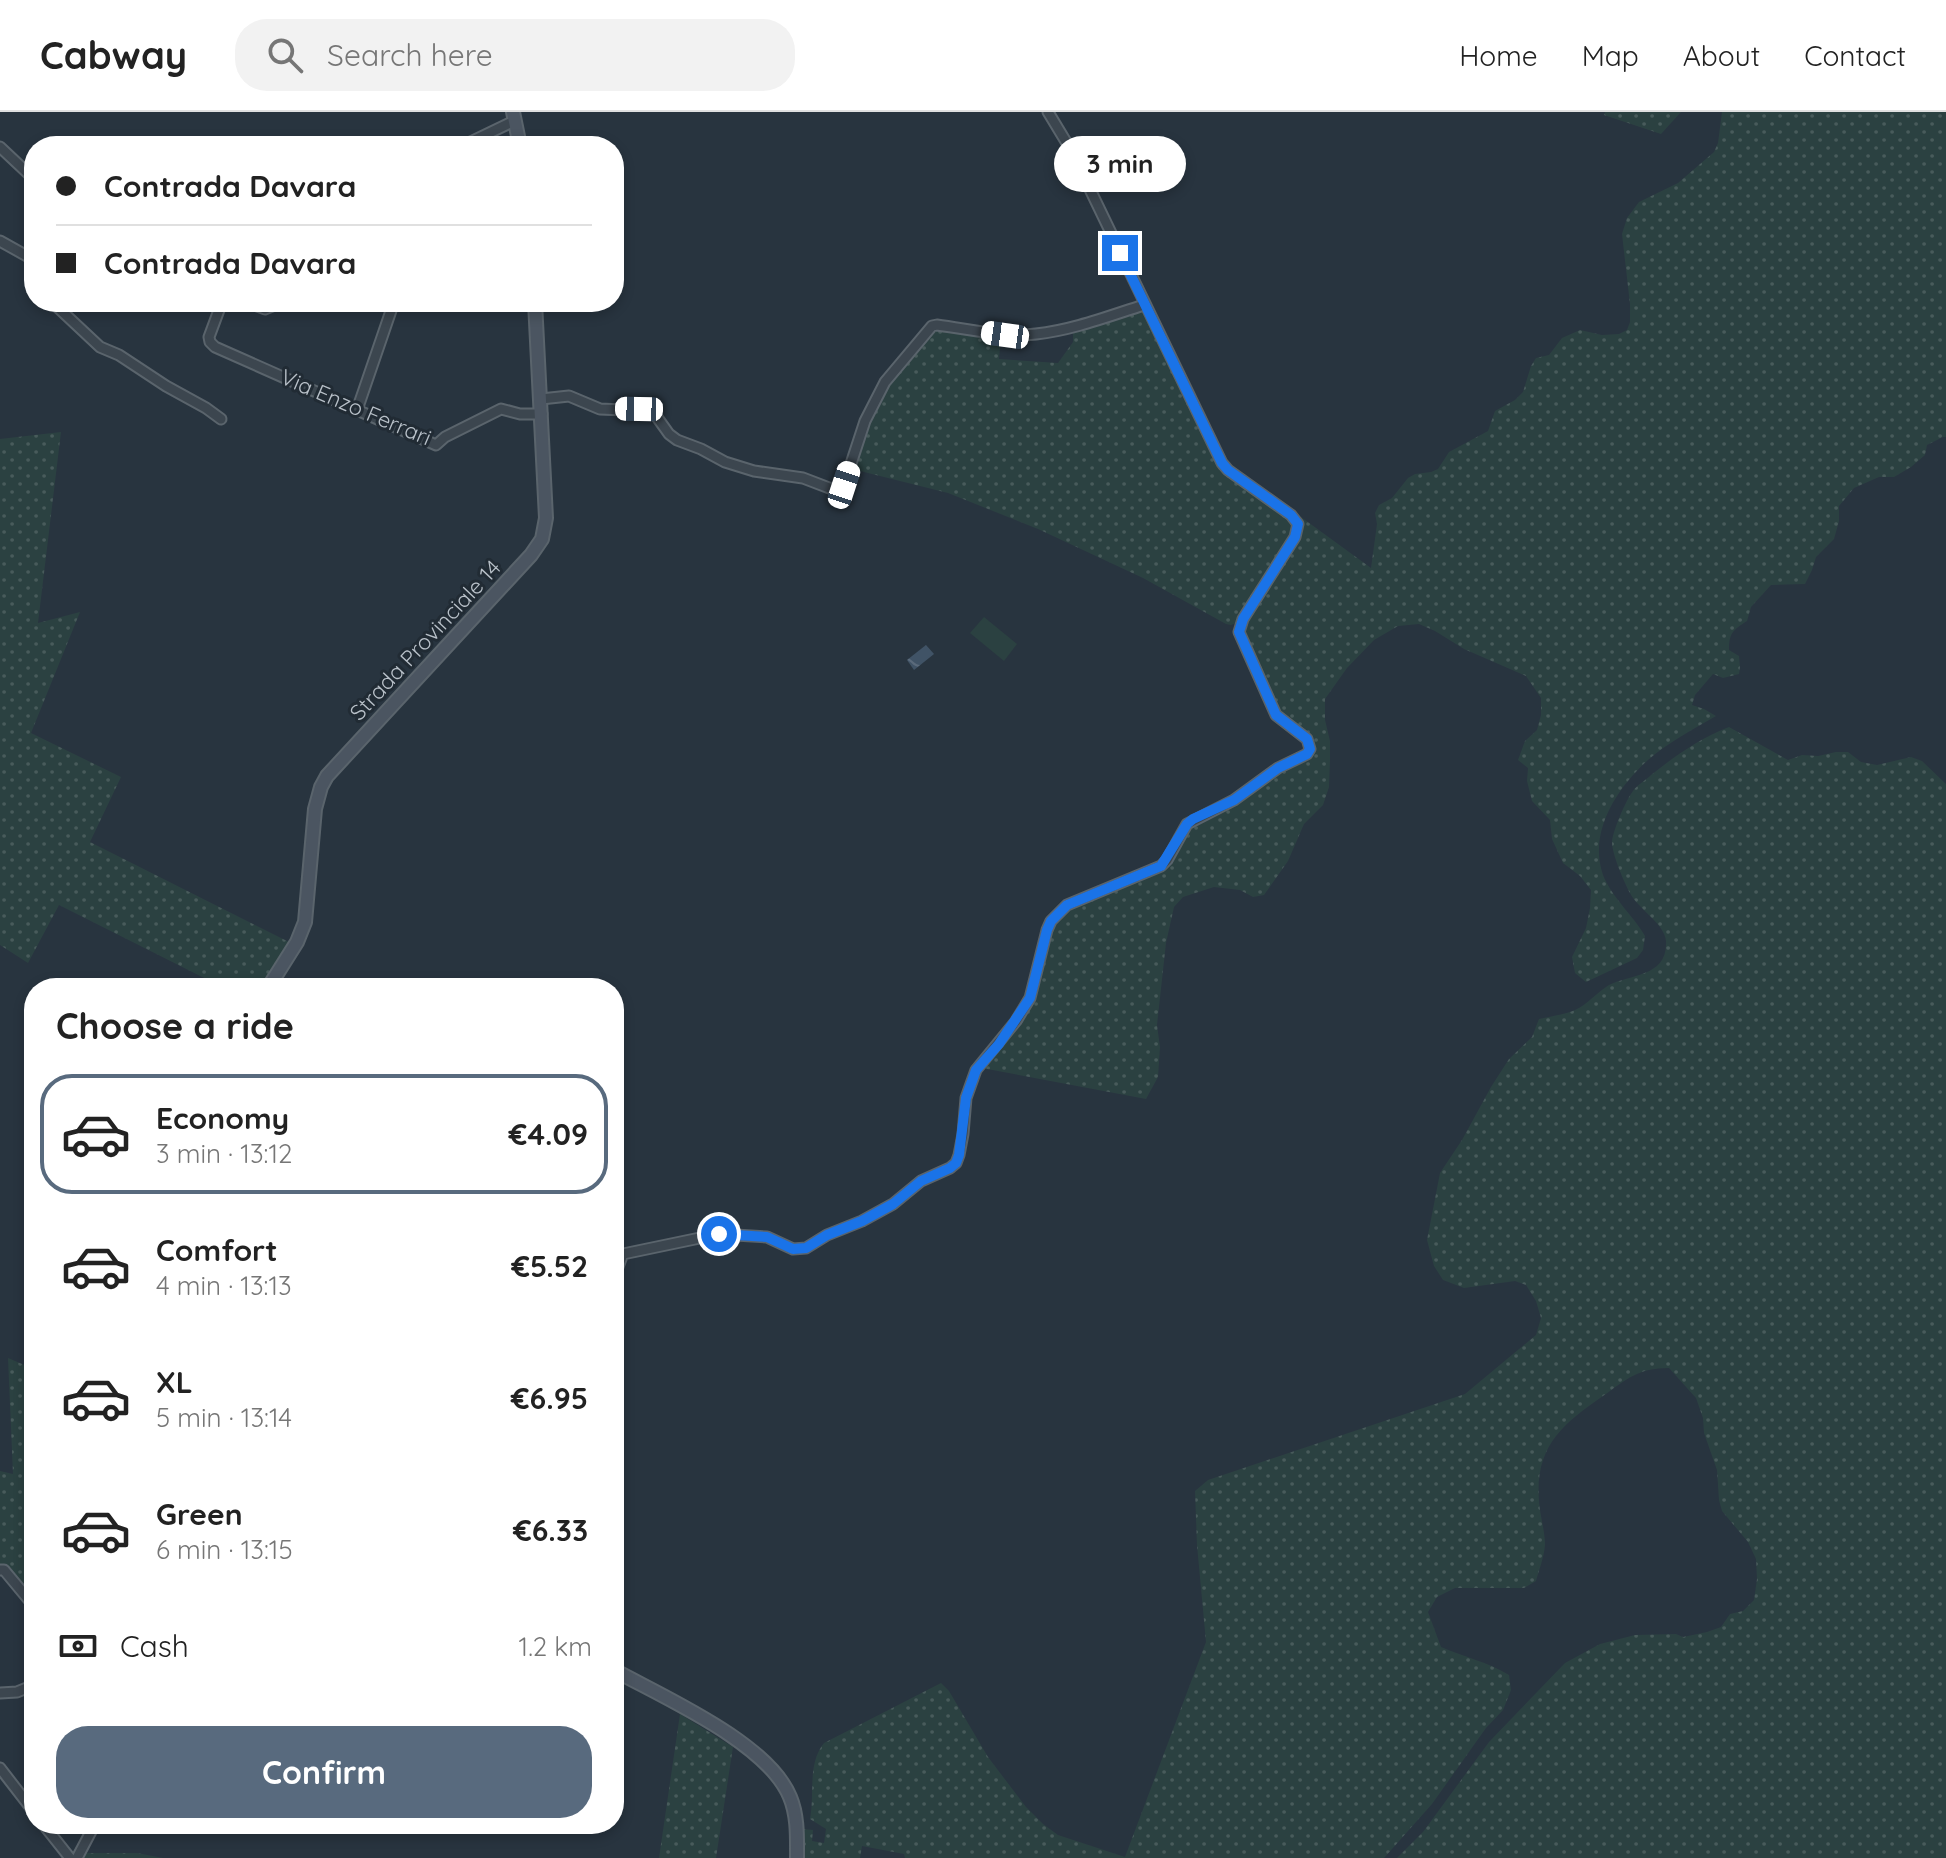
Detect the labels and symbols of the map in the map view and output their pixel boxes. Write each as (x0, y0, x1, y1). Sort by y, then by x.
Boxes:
callout: 3 min (1054, 137, 1186, 193)
route end (1102, 235, 1138, 271)
car (980, 320, 1030, 350)
street label: Via Enzo Ferrari (276, 363, 436, 451)
car (615, 397, 663, 421)
car (825, 458, 863, 512)
street label: Strada Provinciale 14 (343, 554, 507, 726)
route start (701, 1216, 737, 1252)

